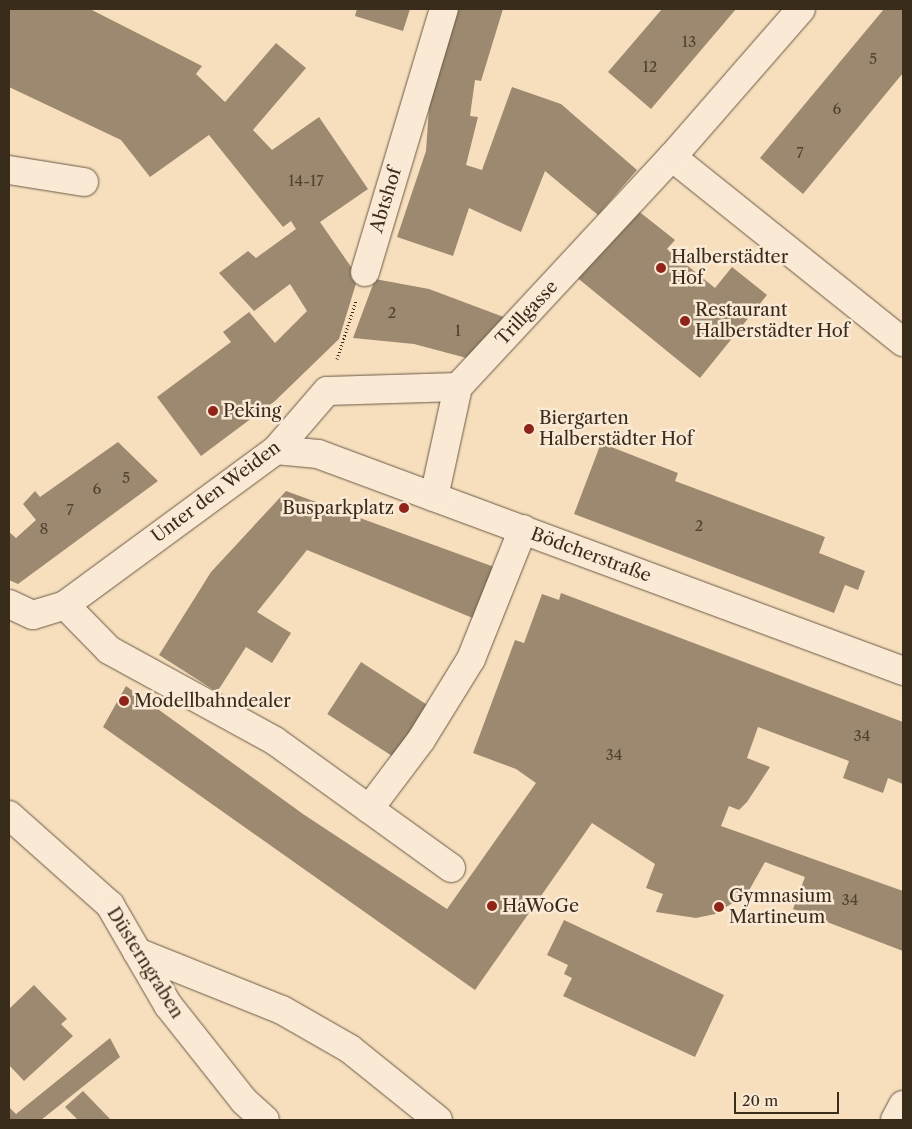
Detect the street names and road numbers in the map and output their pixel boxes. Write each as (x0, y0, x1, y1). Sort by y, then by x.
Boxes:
street label: Abtshof (366, 165, 406, 235)
street label: Trillgasse (492, 276, 562, 350)
street label: Unter den Weiden (147, 436, 285, 548)
street label: Bödcherstraße (528, 523, 654, 587)
street label: Düsterngraben (102, 903, 188, 1023)

